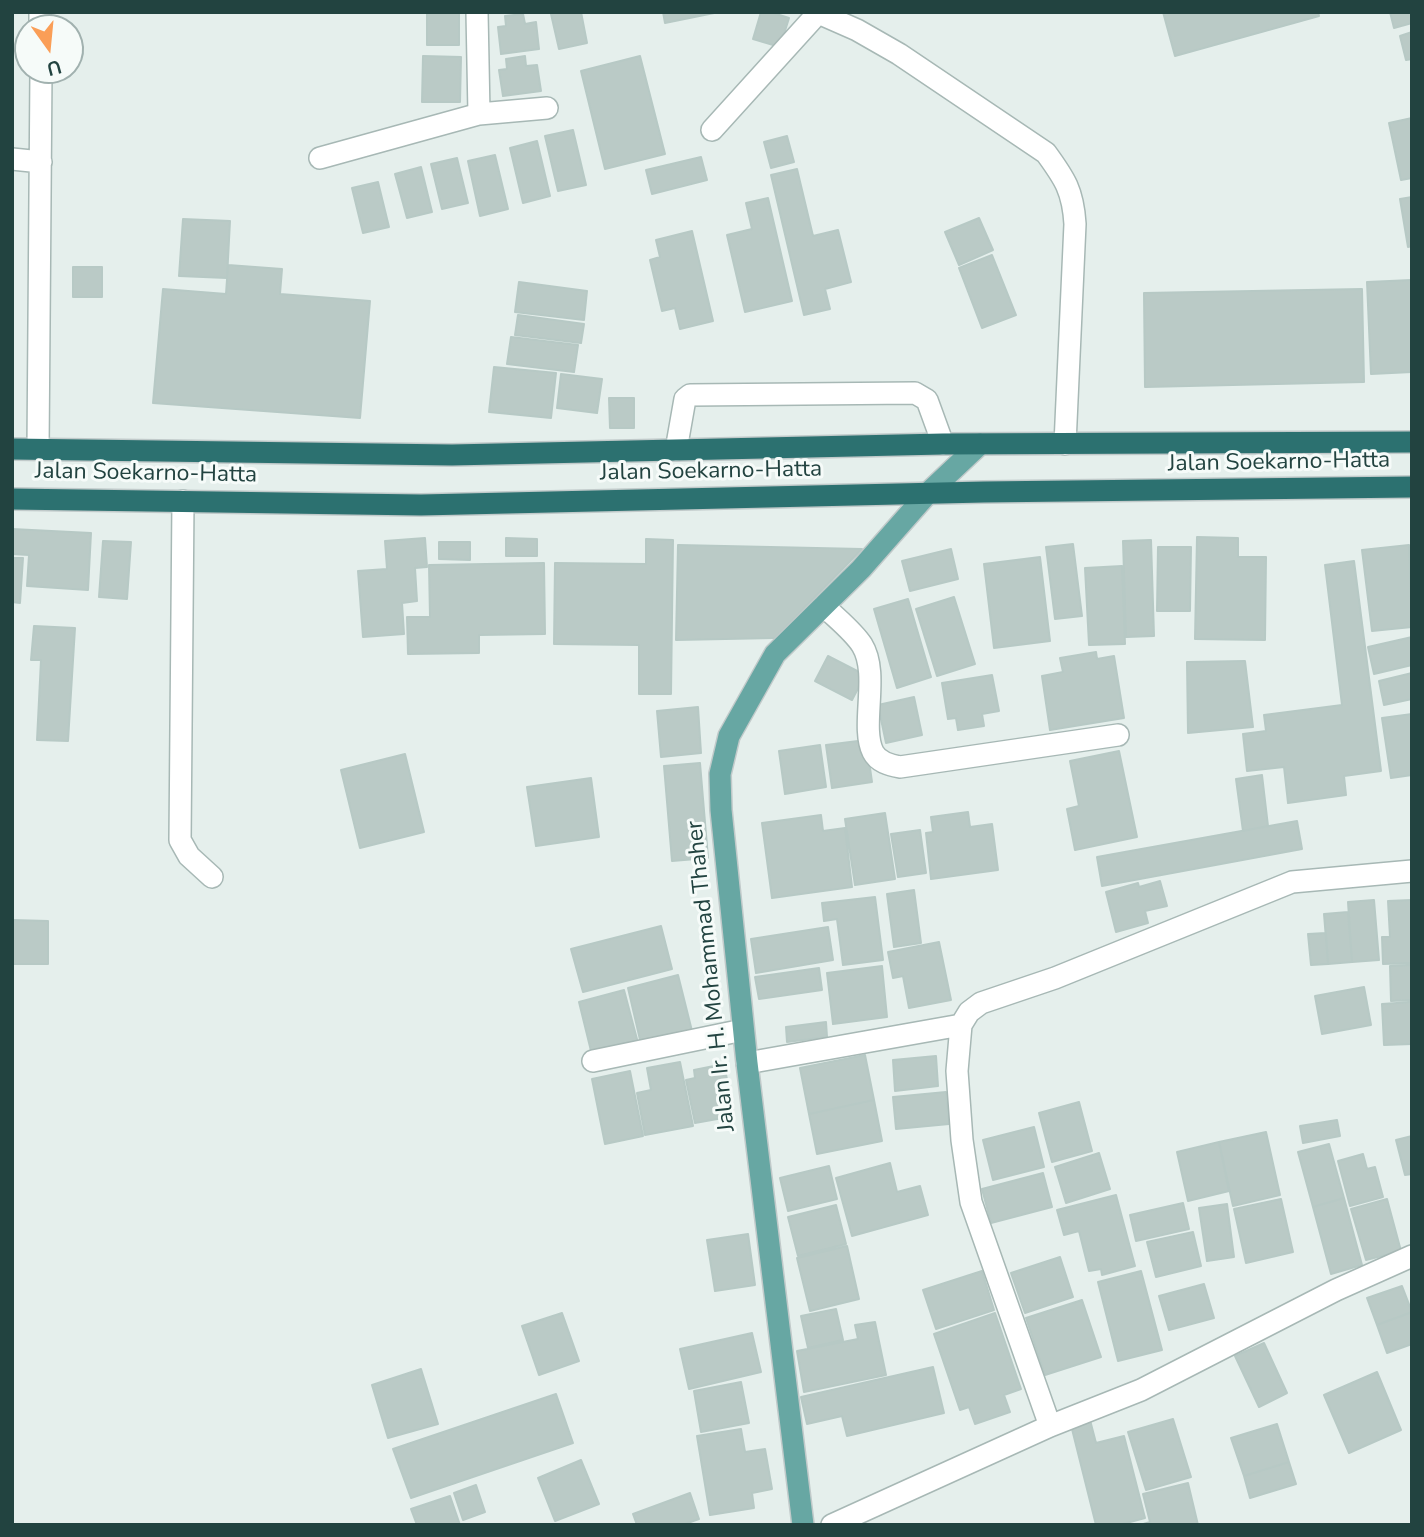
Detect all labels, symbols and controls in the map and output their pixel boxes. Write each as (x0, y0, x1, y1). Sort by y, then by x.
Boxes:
north arrow (14, 14, 84, 84)
text: U (44, 53, 64, 82)
street label: Jalan Soekarno-Hatta (1168, 447, 1390, 479)
street label: Jalan Soekarno-Hatta (600, 456, 822, 488)
street label: Jalan Soekarno-Hatta (35, 458, 257, 490)
street label: Jalan Ir. H. Mohammad Thaher (682, 819, 742, 1133)

